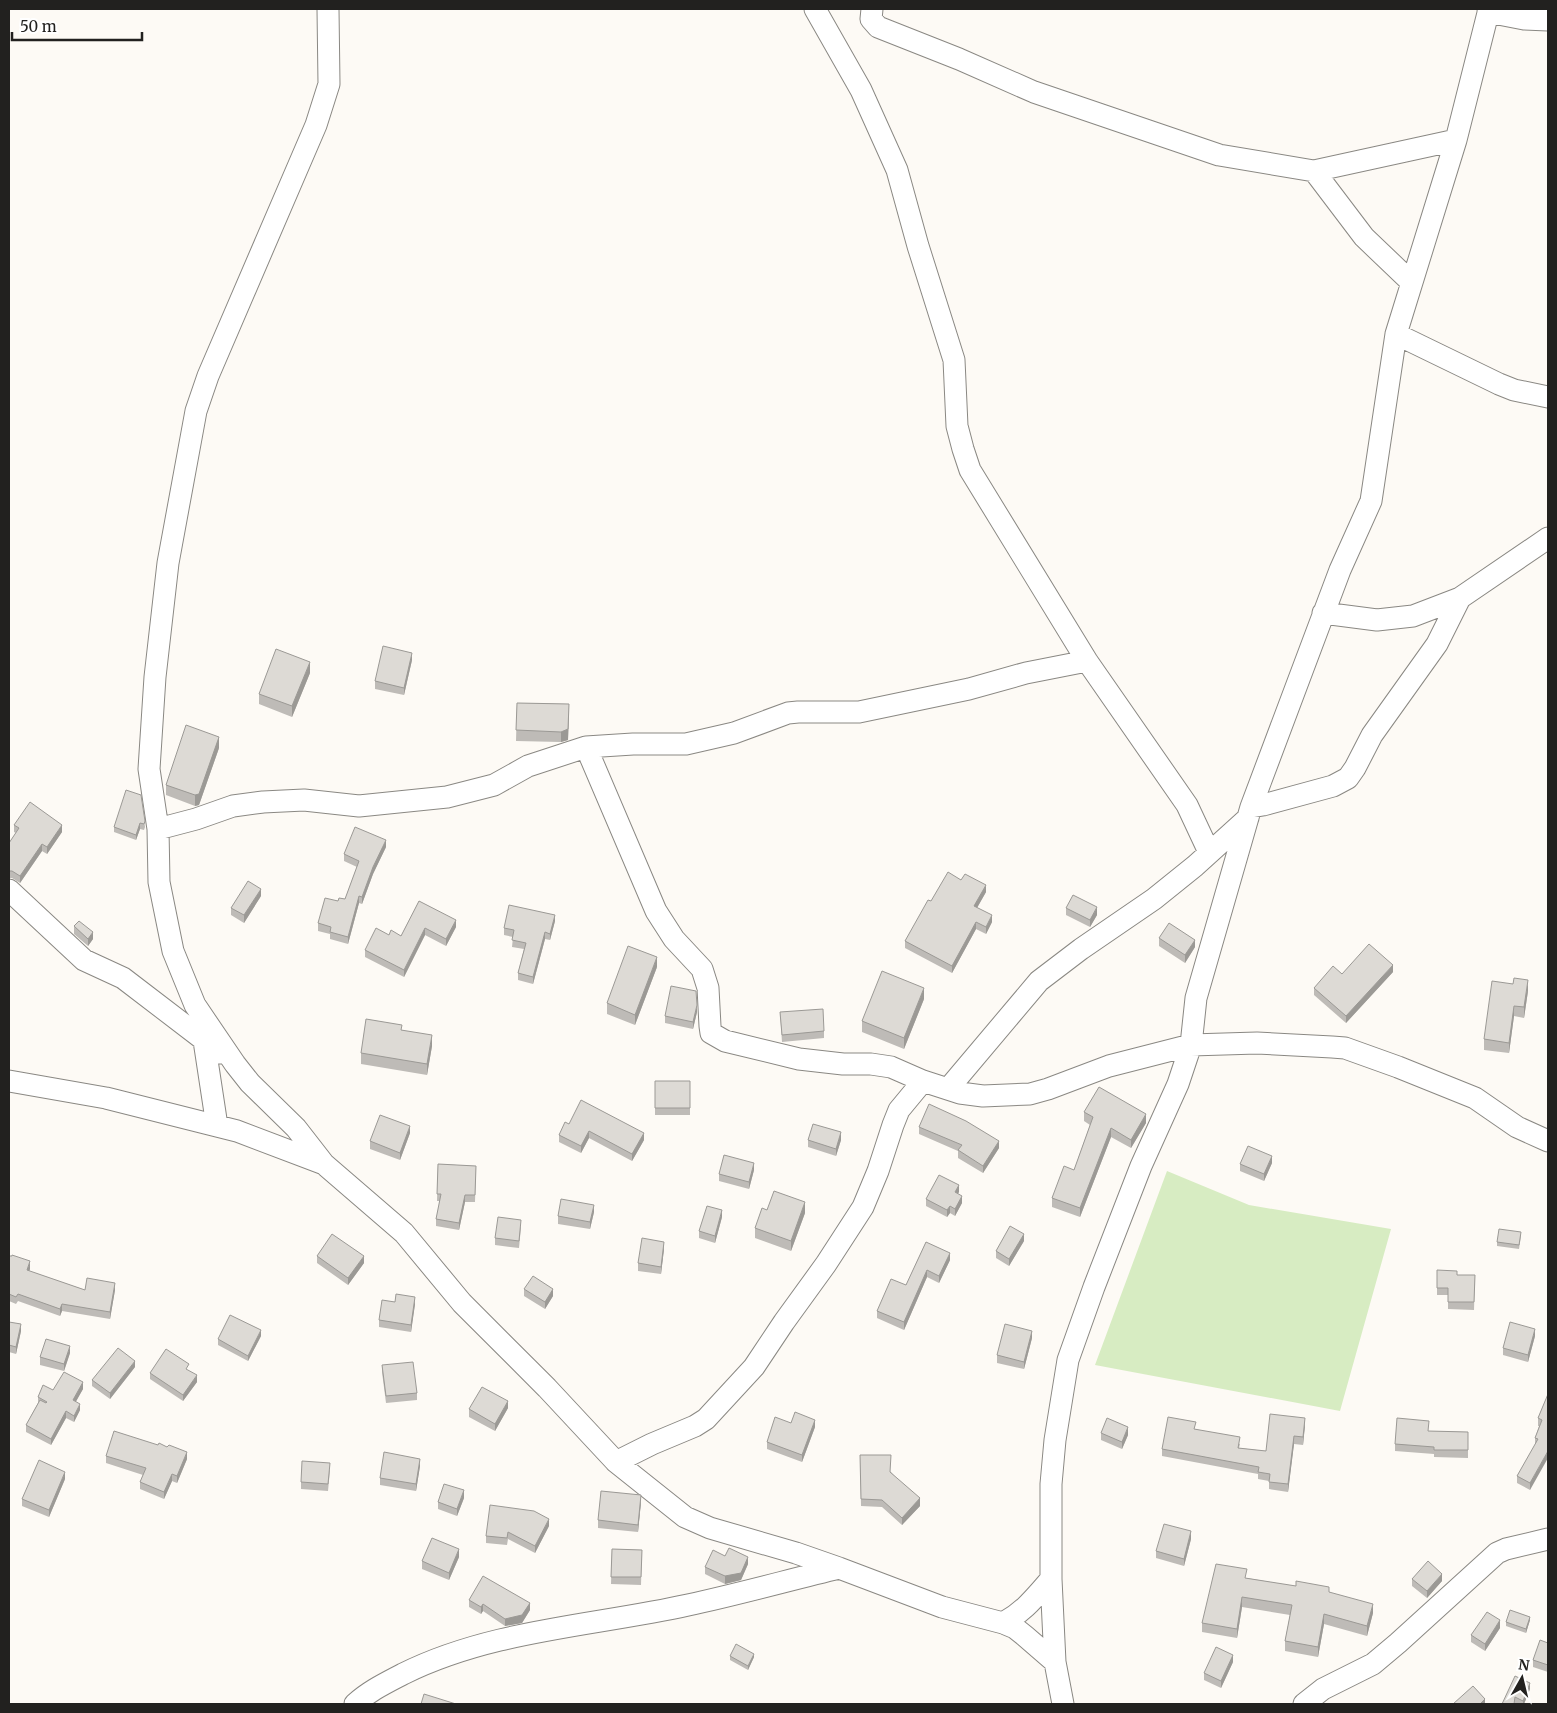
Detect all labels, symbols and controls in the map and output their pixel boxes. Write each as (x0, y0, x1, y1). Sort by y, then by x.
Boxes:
scale bar (12, 10, 142, 42)
text: 50 m (20, 17, 57, 36)
north arrow (1497, 1653, 1547, 1703)
text: N (1517, 1655, 1531, 1675)

